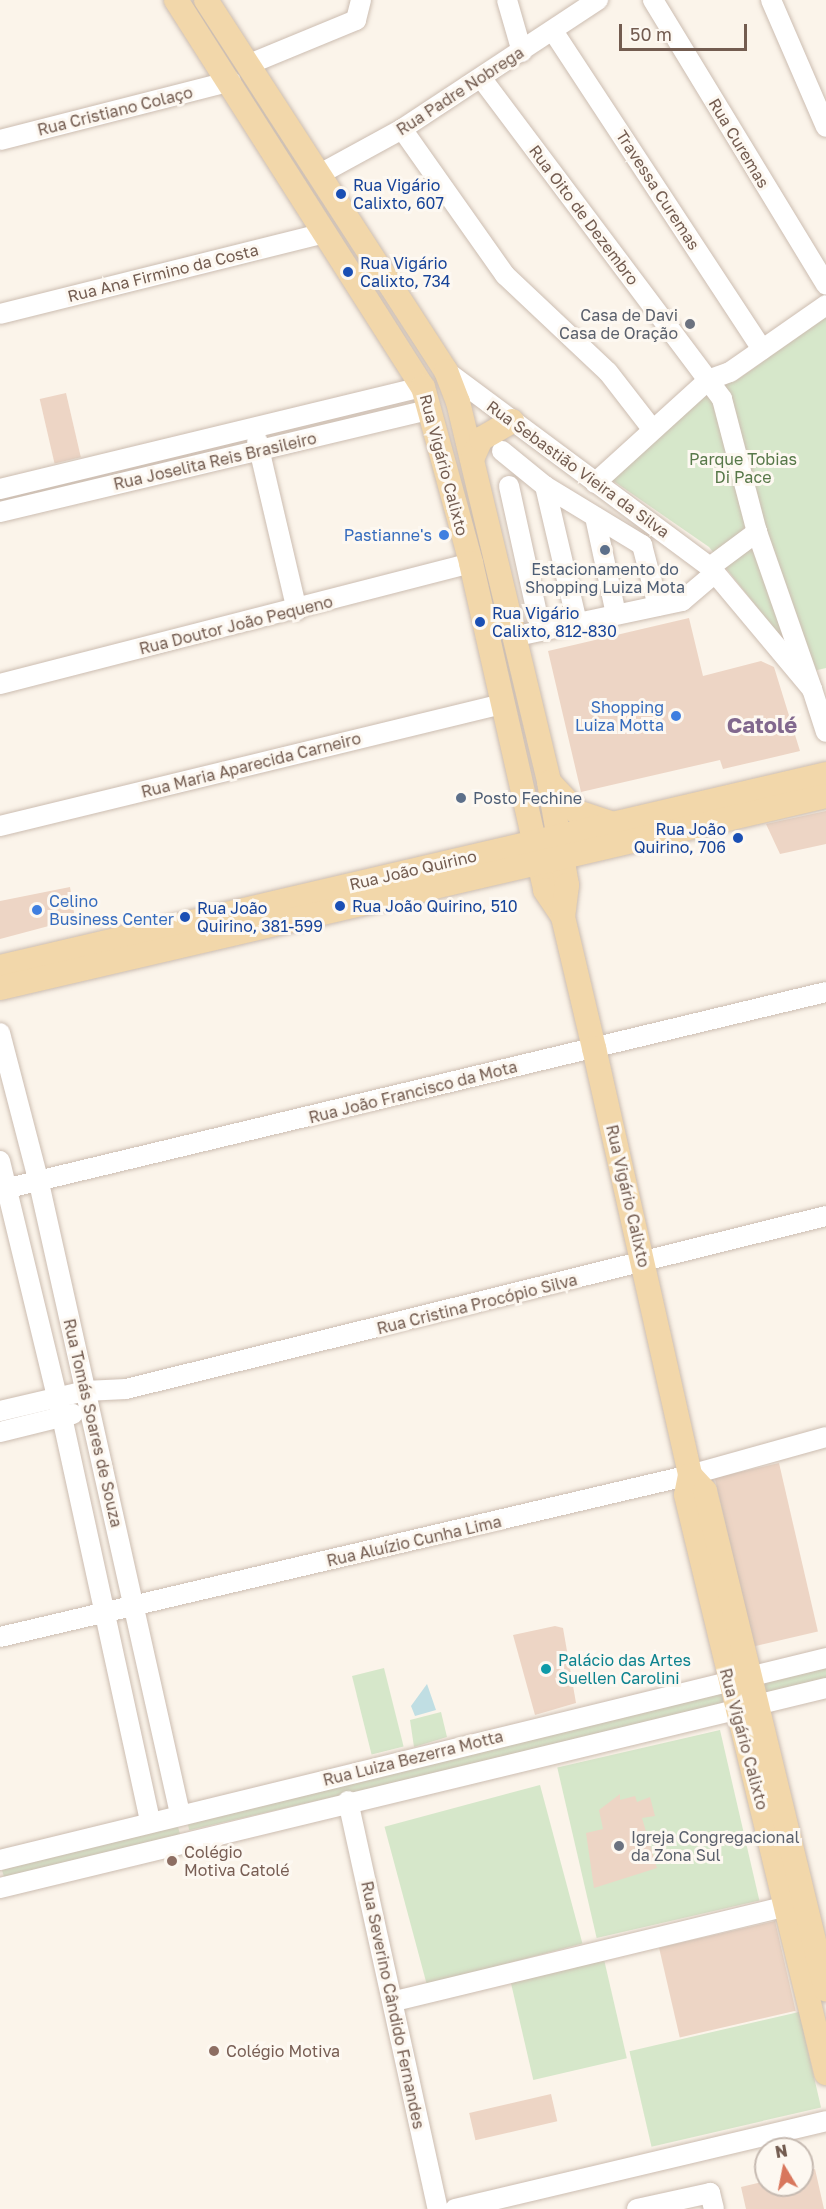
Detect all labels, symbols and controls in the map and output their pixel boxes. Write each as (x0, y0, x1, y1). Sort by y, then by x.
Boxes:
scale bar (622, 12, 750, 50)
text: 50 m (630, 23, 672, 45)
street label: Rua Padre Nobrega (393, 43, 527, 139)
street label: Rua Cristiano Colaço (35, 82, 195, 140)
street label: Rua Curemas (705, 95, 773, 191)
street label: Travessa Curemas (612, 127, 704, 253)
street label: Rua Oito de Dezembro (525, 141, 643, 289)
place label: Rua Vigário Calixto, 607 (353, 175, 444, 213)
marker: Rua Vigário Calixto, 607 (334, 187, 348, 201)
street label: Rua Ana Firmino da Costa (66, 240, 260, 306)
place label: Rua Vigário Calixto, 734 (360, 253, 451, 291)
marker: Rua Vigário Calixto, 734 (341, 265, 355, 279)
place label: Casa de Davi Casa de Oração (559, 305, 678, 343)
marker: Casa de Davi Casa de Oração (683, 317, 697, 331)
street label: Rua Vigário Calixto (416, 392, 472, 538)
street label: Rua Sebastião Vieira da Silva (483, 396, 673, 542)
street label: Rua Joselita Reis Brasileiro (112, 428, 318, 494)
park label: Parque Tobias Di Pace (689, 449, 797, 487)
place label: Pastianne's (344, 525, 432, 545)
marker: Pastianne's (437, 528, 451, 542)
marker: Estacionamento do Shopping Luiza Mota (598, 543, 612, 557)
place label: Estacionamento do Shopping Luiza Mota (525, 559, 685, 597)
street label: Rua Doutor João Pequeno (137, 592, 335, 658)
place label: Rua Vigário Calixto, 812-830 (492, 603, 617, 641)
marker: Rua Vigário Calixto, 812-830 (473, 615, 487, 629)
place label: Shopping Luiza Motta (575, 697, 664, 735)
marker: Shopping Luiza Motta (669, 709, 683, 723)
district label: Catolé (727, 712, 797, 738)
street label: Rua Maria Aparecida Carneiro (139, 728, 363, 802)
place label: Posto Fechine (473, 788, 582, 808)
marker: Posto Fechine (454, 791, 468, 805)
place label: Rua João Quirino, 706 (634, 819, 726, 857)
marker: Rua João Quirino, 706 (731, 831, 745, 845)
street label: Rua João Quirino (347, 846, 479, 894)
place label: Celino Business Center (49, 891, 174, 929)
place label: Rua João Quirino, 510 (352, 896, 518, 916)
place label: Rua João Quirino, 381-599 (197, 898, 323, 936)
marker: Rua João Quirino, 510 (333, 899, 347, 913)
marker: Celino Business Center (30, 903, 44, 917)
marker: Rua João Quirino, 381-599 (178, 910, 192, 924)
street label: Rua João Francisco da Mota (307, 1057, 519, 1127)
street label: Rua Vigário Calixto (602, 1123, 654, 1269)
street label: Rua Cristina Procópio Silva (375, 1270, 579, 1338)
street label: Rua Tomás Soares de Souza (60, 1317, 126, 1529)
street label: Rua Aluízio Cunha Lima (325, 1512, 503, 1570)
place label: Palácio das Artes Suellen Carolini (558, 1650, 691, 1688)
marker: Palácio das Artes Suellen Carolini (539, 1662, 553, 1676)
street label: Rua Vigário Calixto (716, 1666, 772, 1812)
street label: Rua Luiza Bezerra Motta (321, 1726, 505, 1790)
place label: Igreja Congregacional da Zona Sul (631, 1827, 800, 1865)
marker: Igreja Congregacional da Zona Sul (612, 1839, 626, 1853)
place label: Colégio Motiva Catolé (184, 1842, 290, 1880)
marker: Colégio Motiva Catolé (165, 1854, 179, 1868)
street label: Rua Severino Cândido Fernandes (357, 1879, 429, 2131)
place label: Colégio Motiva (226, 2041, 340, 2061)
marker: Colégio Motiva (207, 2044, 221, 2058)
north arrow (754, 2137, 814, 2197)
text: N (773, 2140, 789, 2162)

